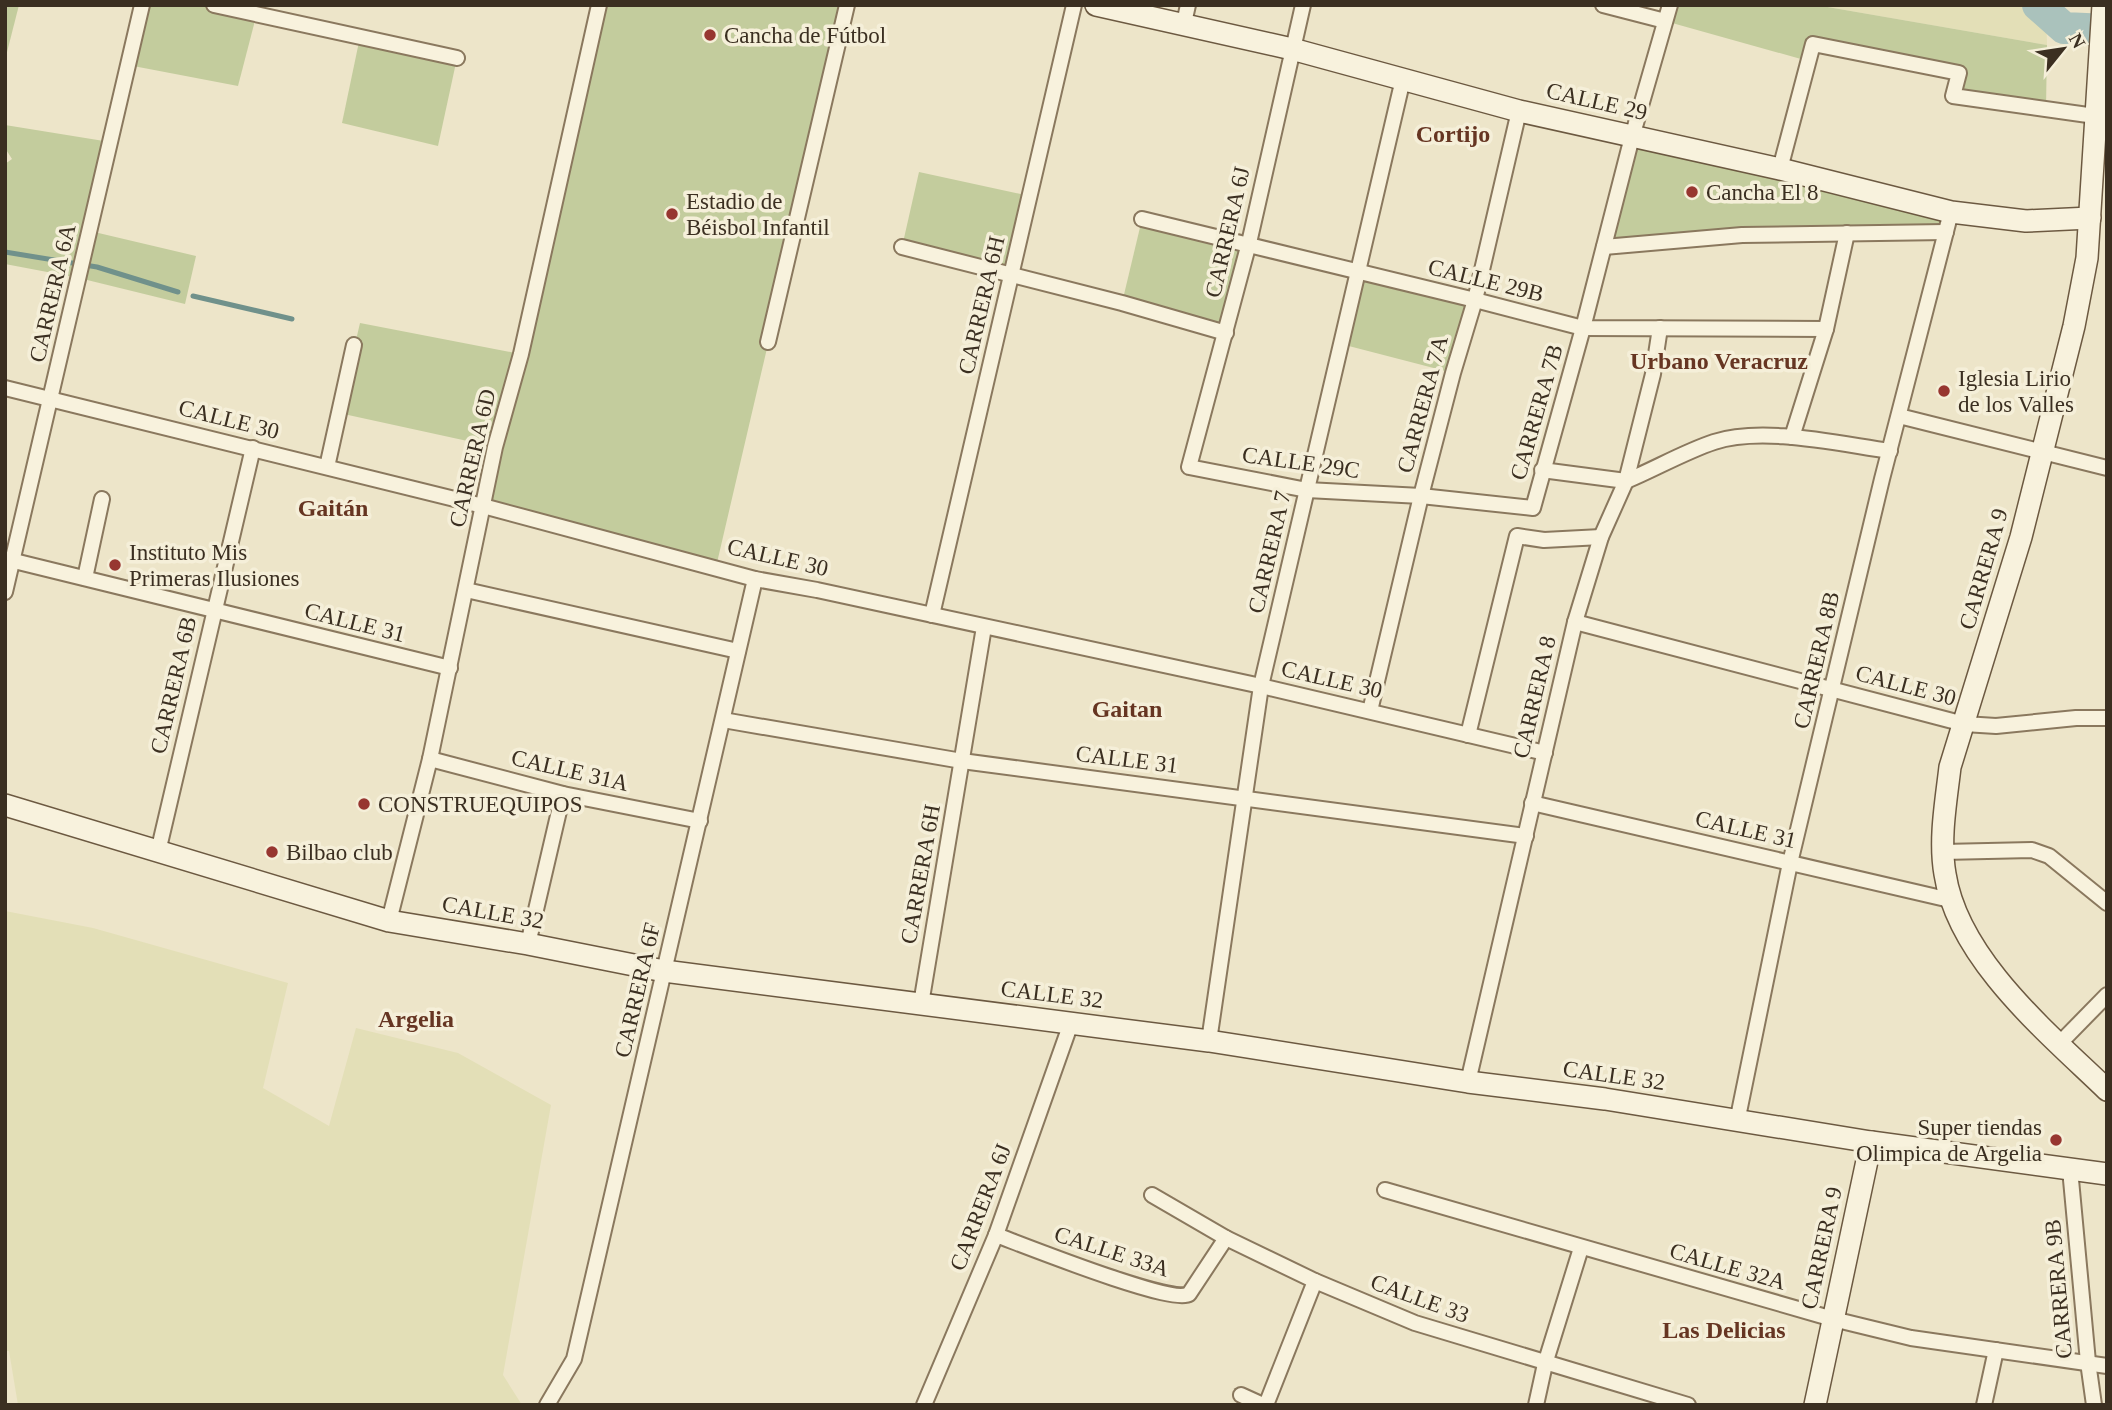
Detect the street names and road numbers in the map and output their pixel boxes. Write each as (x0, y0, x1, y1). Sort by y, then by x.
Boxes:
street label: CALLE 29 (1544, 78, 1650, 125)
street label: CARRERA 6J (1200, 164, 1255, 300)
street label: CARRERA 6A (24, 221, 81, 365)
street label: CARRERA 6H (953, 233, 1010, 377)
street label: CALLE 29B (1426, 254, 1546, 307)
street label: CARRERA 7A (1392, 332, 1453, 476)
street label: CARRERA 7B (1505, 341, 1568, 483)
street label: CARRERA 6D (444, 386, 501, 530)
street label: CALLE 30 (176, 395, 282, 444)
street label: CALLE 29C (1241, 442, 1361, 483)
street label: CARRERA 7 (1243, 489, 1296, 616)
street label: CARRERA 9 (1954, 506, 2013, 632)
street label: CALLE 30 (725, 534, 831, 581)
street label: CARRERA 8B (1789, 589, 1844, 731)
street label: CALLE 31 (302, 598, 408, 647)
street label: CARRERA 6B (146, 614, 201, 756)
street label: CARRERA 8 (1508, 634, 1561, 761)
street label: CALLE 30 (1279, 656, 1385, 703)
street label: CALLE 30 (1853, 660, 1959, 711)
street label: CALLE 31 (1074, 741, 1180, 778)
street label: CALLE 31A (509, 745, 631, 796)
street label: CARRERA 6H (896, 802, 945, 946)
street label: CALLE 31 (1693, 806, 1799, 853)
street label: CALLE 32 (440, 891, 546, 934)
street label: CARRERA 6F (610, 920, 665, 1060)
street label: CALLE 32 (999, 976, 1105, 1013)
street label: CALLE 32 (1561, 1056, 1667, 1095)
street label: CARRERA 6J (945, 1140, 1016, 1274)
street label: CARRERA 9 (1796, 1185, 1847, 1312)
street label: CARRERA 9B (2040, 1218, 2077, 1360)
street label: CALLE 33A (1051, 1221, 1173, 1282)
street label: CALLE 32A (1667, 1238, 1789, 1295)
street label: CALLE 33 (1367, 1269, 1472, 1328)

